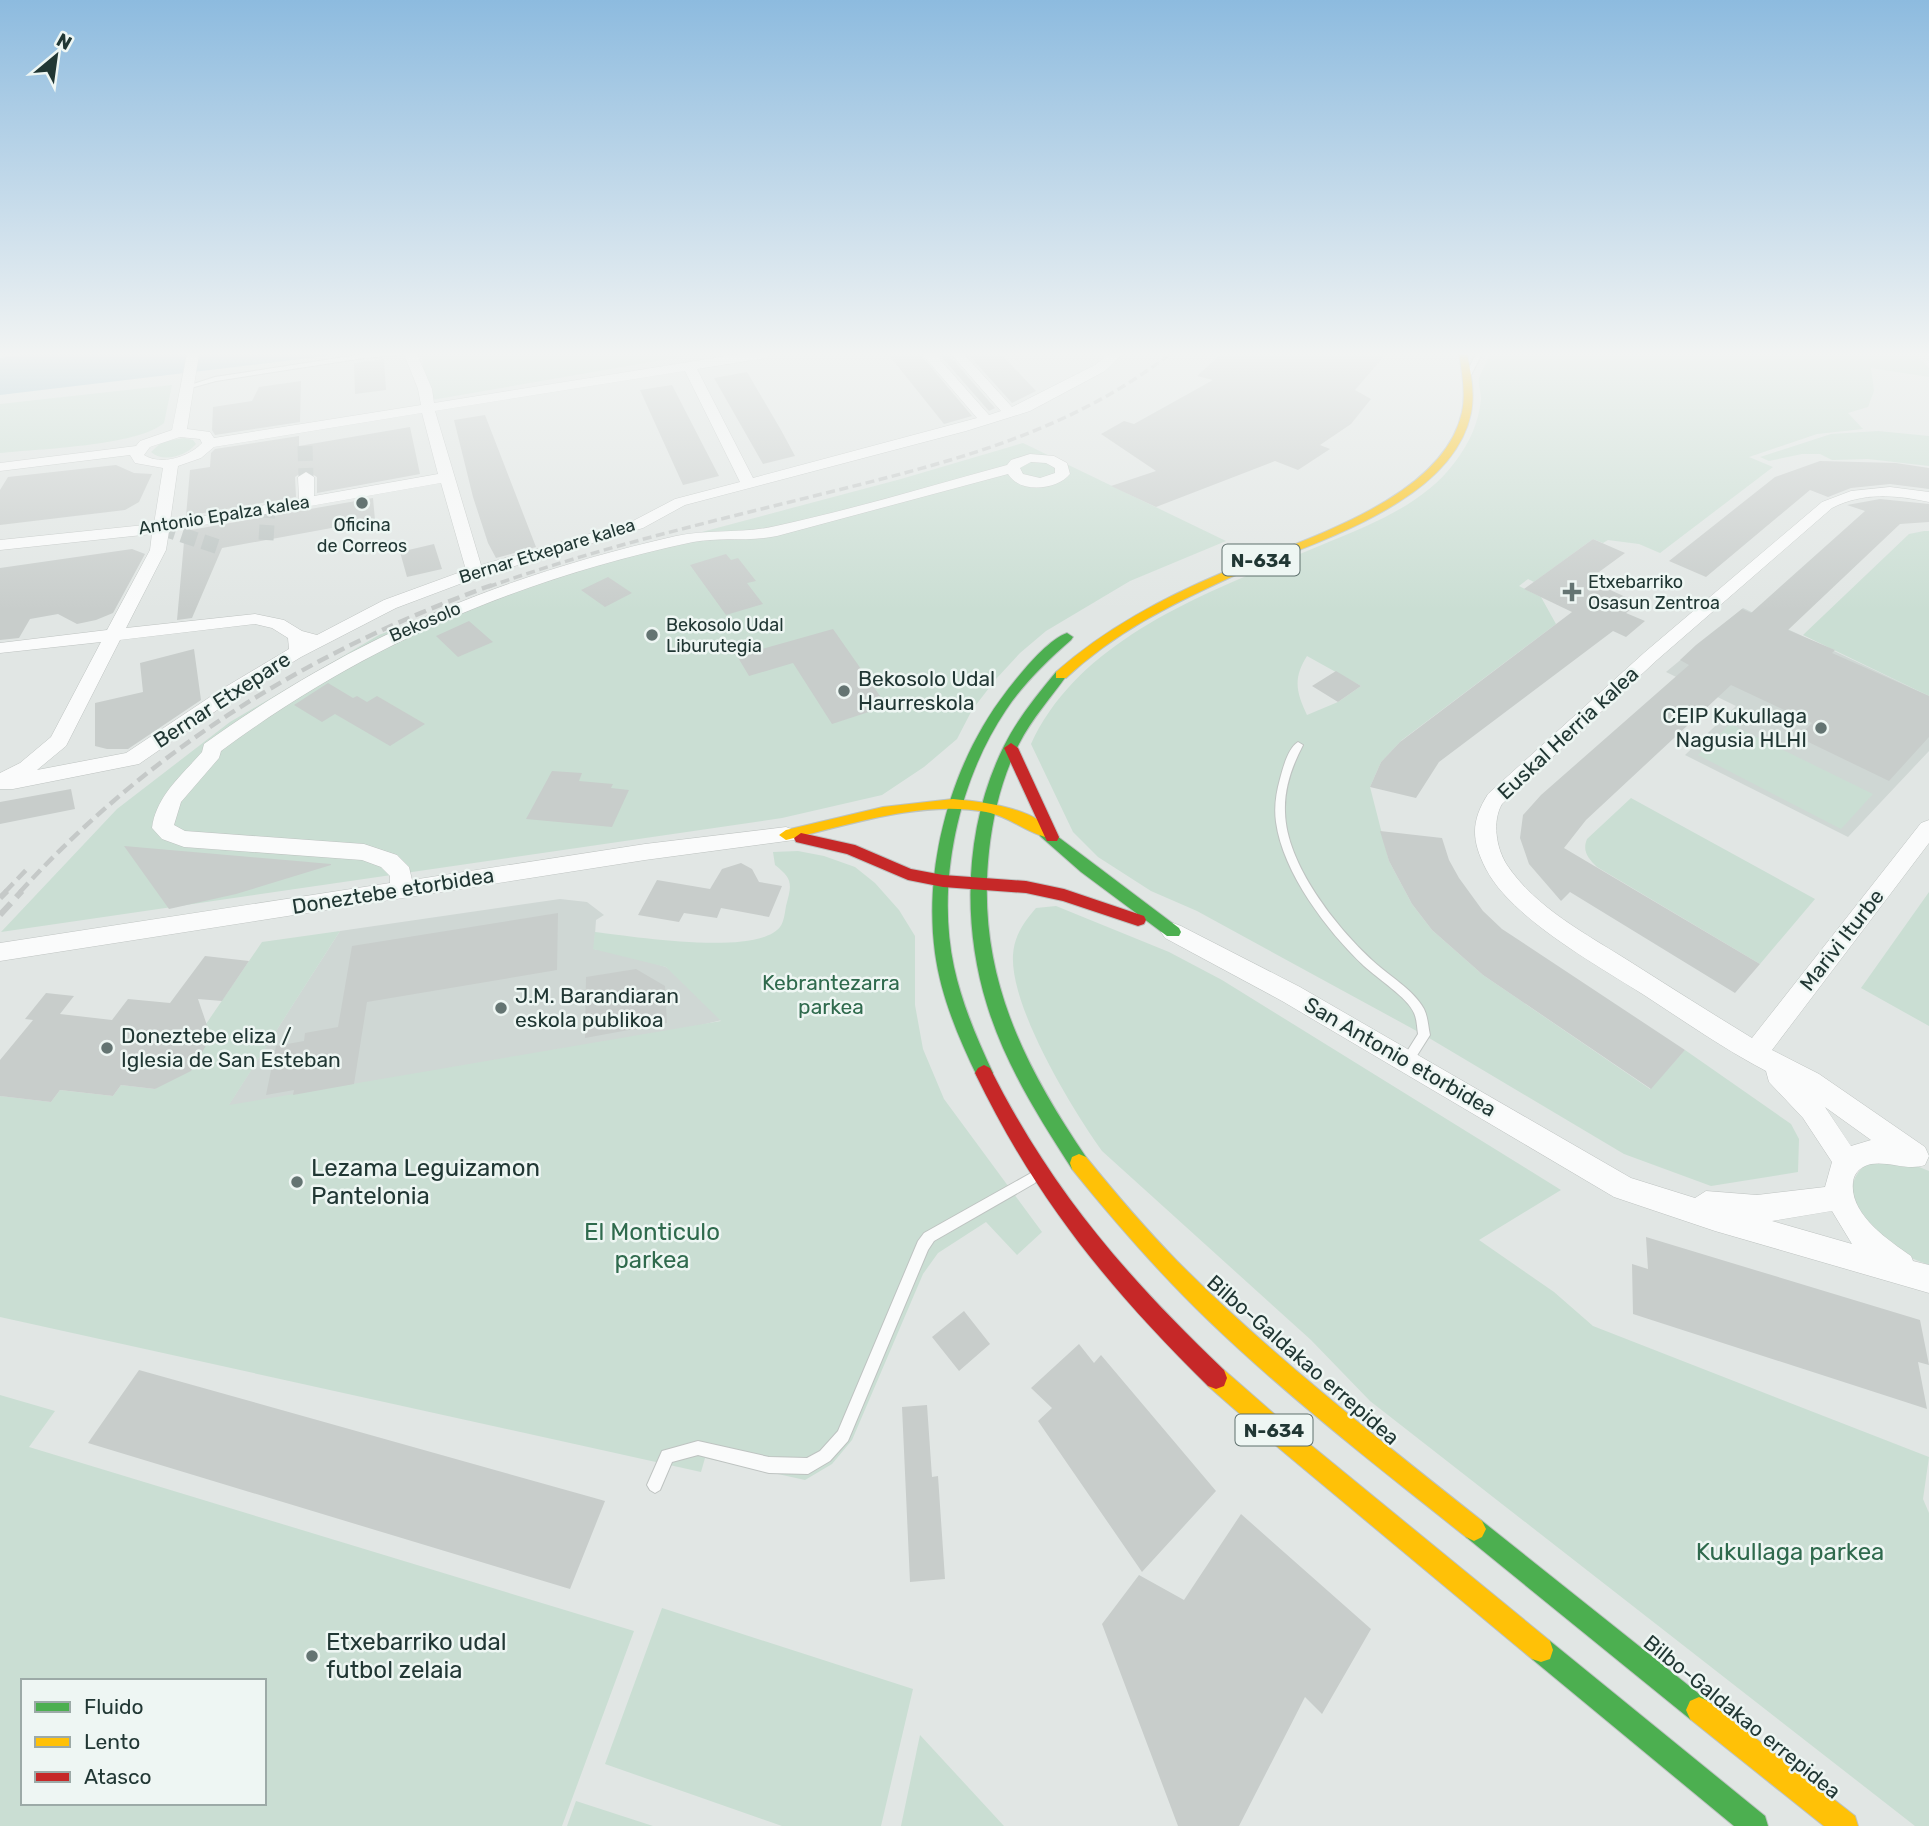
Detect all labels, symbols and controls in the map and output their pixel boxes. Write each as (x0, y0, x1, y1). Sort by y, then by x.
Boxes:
north arrow (21, 21, 91, 91)
text: N (52, 28, 76, 55)
street label: Antonio Epalza kalea (137, 491, 311, 539)
marker: Oficina de Correos (354, 495, 370, 511)
place label: Oficina de Correos (317, 514, 407, 557)
street label: Bernar Etxepare kalea (456, 514, 638, 588)
road number: N-634 (1222, 544, 1300, 576)
place label: Etxebarriko Osasun Zentroa (1588, 571, 1720, 614)
marker: Etxebarriko Osasun Zentroa (1562, 582, 1582, 602)
street label: Bekosolo (386, 597, 464, 647)
place label: Bekosolo Udal Liburutegia (666, 614, 784, 657)
marker: Bekosolo Udal Liburutegia (644, 627, 660, 643)
street label: Bernar Etxepare (149, 646, 295, 753)
street label: Euskal Herria kalea (1492, 661, 1643, 804)
place label: Bekosolo Udal Haurreskola (858, 666, 995, 715)
marker: Bekosolo Udal Haurreskola (836, 683, 852, 699)
place label: CEIP Kukullaga Nagusia HLHI (1662, 703, 1807, 752)
marker: CEIP Kukullaga Nagusia HLHI (1813, 720, 1829, 736)
street label: Doneztebe etorbidea (290, 862, 496, 919)
street label: Marivi Iturbe (1794, 884, 1889, 995)
park label: Kebrantezarra parkea (762, 970, 900, 1019)
place label: J.M. Barandiaran eskola publikoa (515, 983, 679, 1032)
street label: San Antonio etorbidea (1300, 991, 1501, 1122)
marker: J.M. Barandiaran eskola publikoa (493, 1000, 509, 1016)
place label: Doneztebe eliza / Iglesia de San Esteban (121, 1023, 341, 1072)
marker: Doneztebe eliza / Iglesia de San Esteban (99, 1040, 115, 1056)
place label: Lezama Leguizamon Pantelonia (311, 1154, 540, 1210)
marker: Lezama Leguizamon Pantelonia (289, 1174, 305, 1190)
park label: El Monticulo parkea (584, 1218, 720, 1274)
street label: Bilbo-Galdakao errepidea (1202, 1269, 1404, 1450)
road number: N-634 (1236, 1414, 1312, 1446)
park label: Kukullaga parkea (1696, 1538, 1884, 1566)
place label: Etxebarriko udal futbol zelaia (326, 1628, 507, 1684)
street label: Bilbo-Galdakao errepidea (1639, 1629, 1846, 1804)
marker: Etxebarriko udal futbol zelaia (304, 1648, 320, 1664)
legend (21, 1679, 266, 1805)
text: Fluido (84, 1694, 144, 1719)
text: Lento (84, 1729, 140, 1754)
text: Atasco (84, 1764, 152, 1789)

